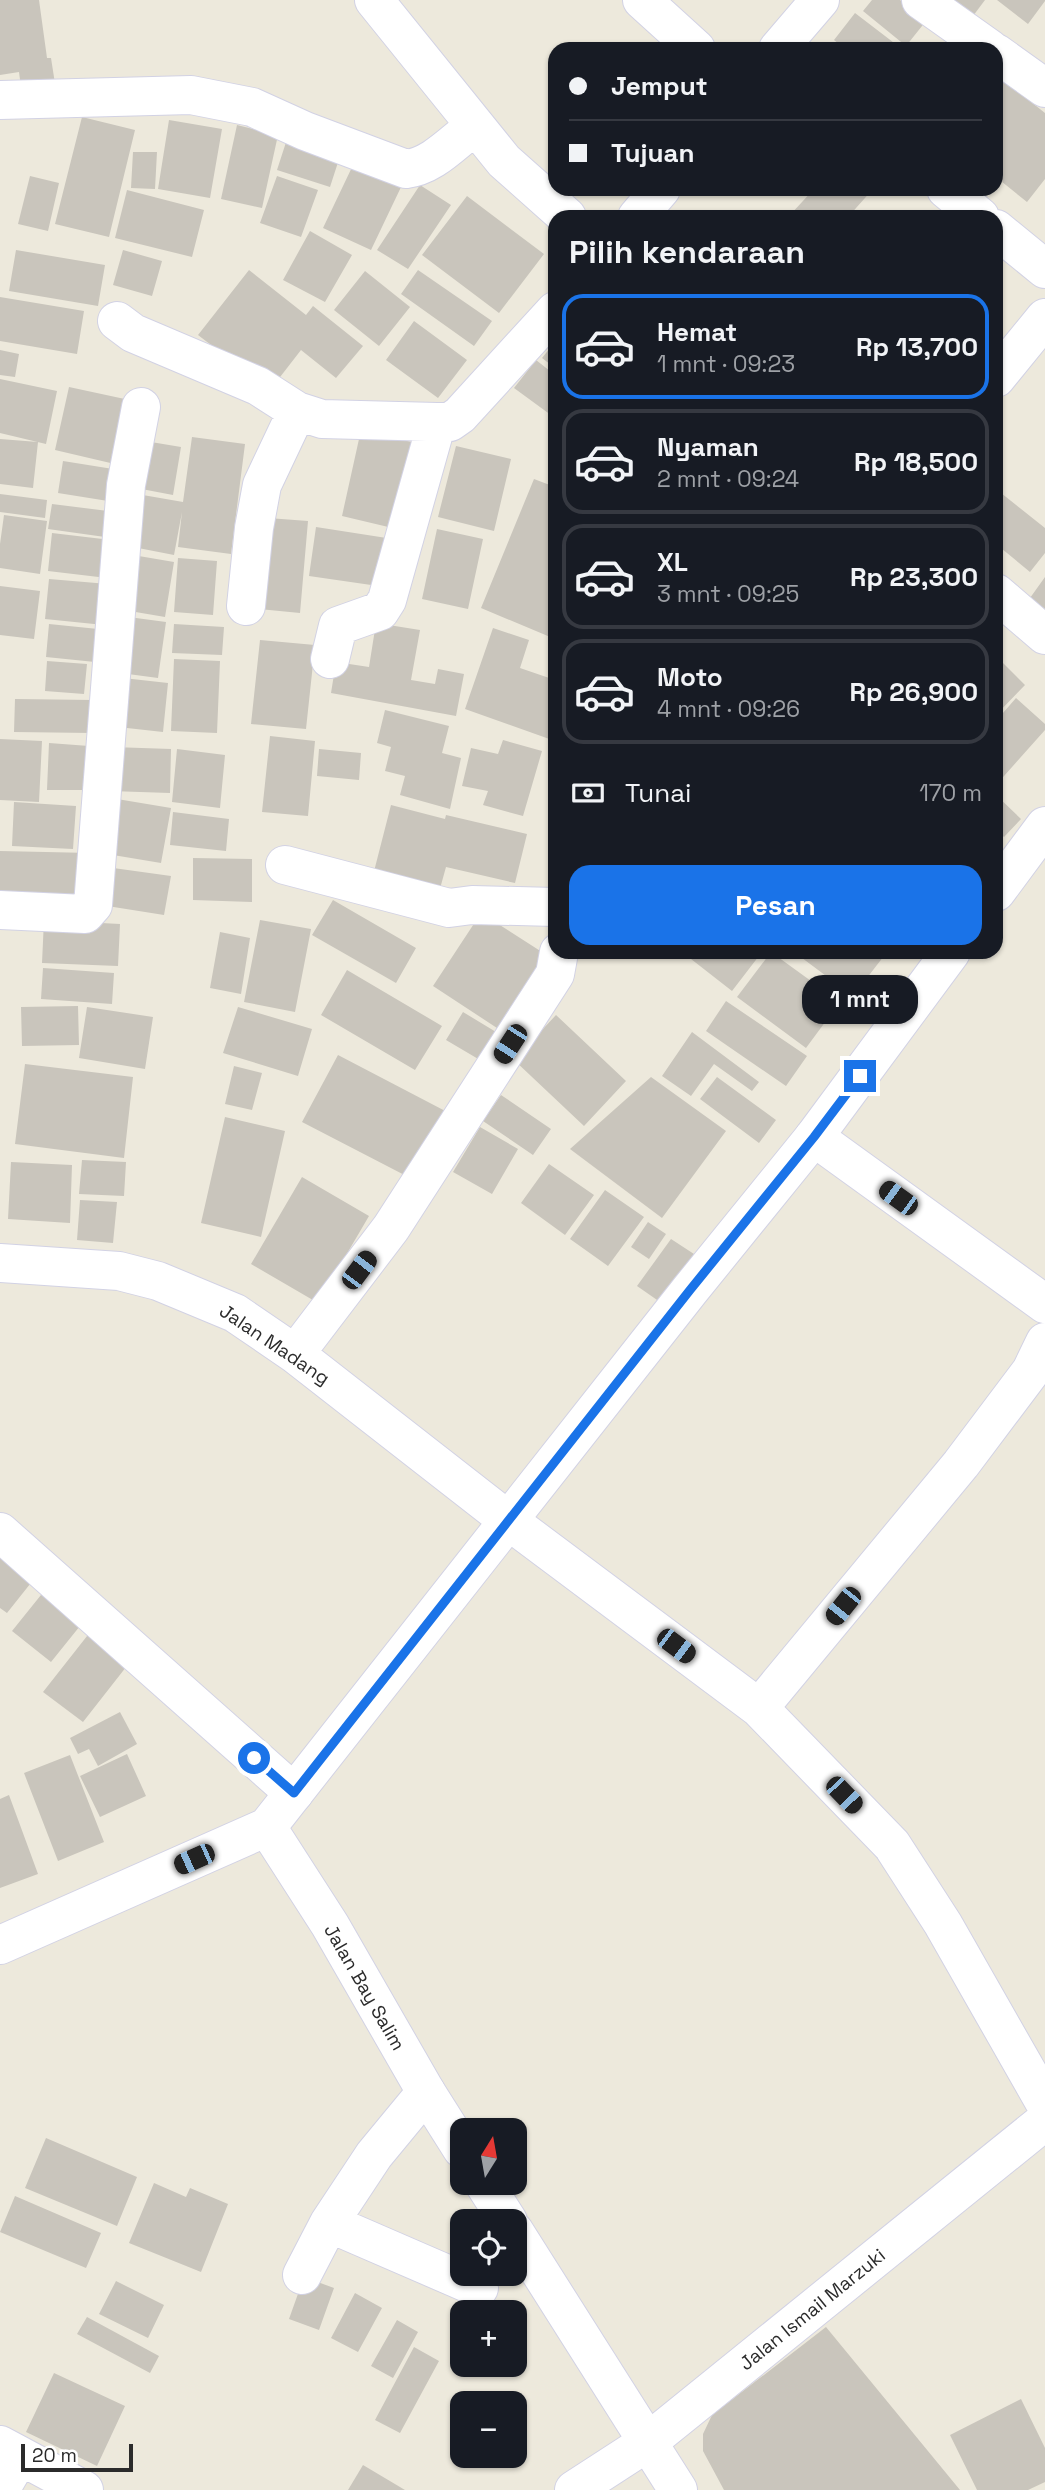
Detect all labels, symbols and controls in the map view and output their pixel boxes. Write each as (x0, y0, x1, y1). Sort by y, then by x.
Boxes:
text: Jemput (611, 69, 708, 103)
text: Tujuan (611, 136, 694, 170)
text: Pilih kendaraan (569, 232, 805, 272)
icon: car (573, 315, 636, 378)
text: Hemat (657, 315, 737, 349)
text: Rp 13,700 (856, 330, 978, 364)
text: 1 mnt · 09:23 (657, 349, 795, 379)
icon: car (573, 430, 636, 493)
text: Nyaman (657, 430, 759, 464)
text: Rp 18,500 (854, 445, 978, 479)
text: 2 mnt · 09:24 (657, 464, 799, 494)
icon: car (573, 545, 636, 608)
text: XL (657, 545, 688, 579)
text: Rp 23,300 (850, 560, 978, 594)
text: 3 mnt · 09:25 (657, 579, 799, 609)
icon: car (573, 660, 636, 723)
text: Moto (657, 660, 723, 694)
text: Rp 26,900 (850, 675, 978, 709)
text: 4 mnt · 09:26 (657, 694, 800, 724)
icon: cash (569, 774, 607, 812)
text: Tunai (625, 776, 691, 810)
text: 170 m (919, 778, 982, 808)
button: Pesan (569, 865, 982, 945)
callout: 1 mnt (802, 974, 918, 1024)
text: 1 mnt (830, 984, 890, 1014)
car (490, 1021, 531, 1067)
route end (844, 1060, 876, 1092)
car (875, 1177, 922, 1219)
car (338, 1247, 381, 1293)
street label: Jalan Madang (215, 1298, 335, 1391)
car (822, 1583, 865, 1629)
car (653, 1625, 700, 1667)
route start (238, 1742, 270, 1774)
car (822, 1773, 867, 1817)
car (171, 1841, 218, 1877)
street label: Jalan Bay Salim (318, 1920, 411, 2055)
north arrow (450, 2118, 527, 2194)
map controls (450, 2118, 527, 2468)
button: locate (450, 2209, 527, 2286)
street label: Jalan Ismail Marzuki (734, 2243, 890, 2376)
button: + (450, 2300, 527, 2377)
button: − (450, 2391, 527, 2468)
scale bar (21, 2441, 133, 2473)
text: 20 m (32, 2443, 77, 2468)

